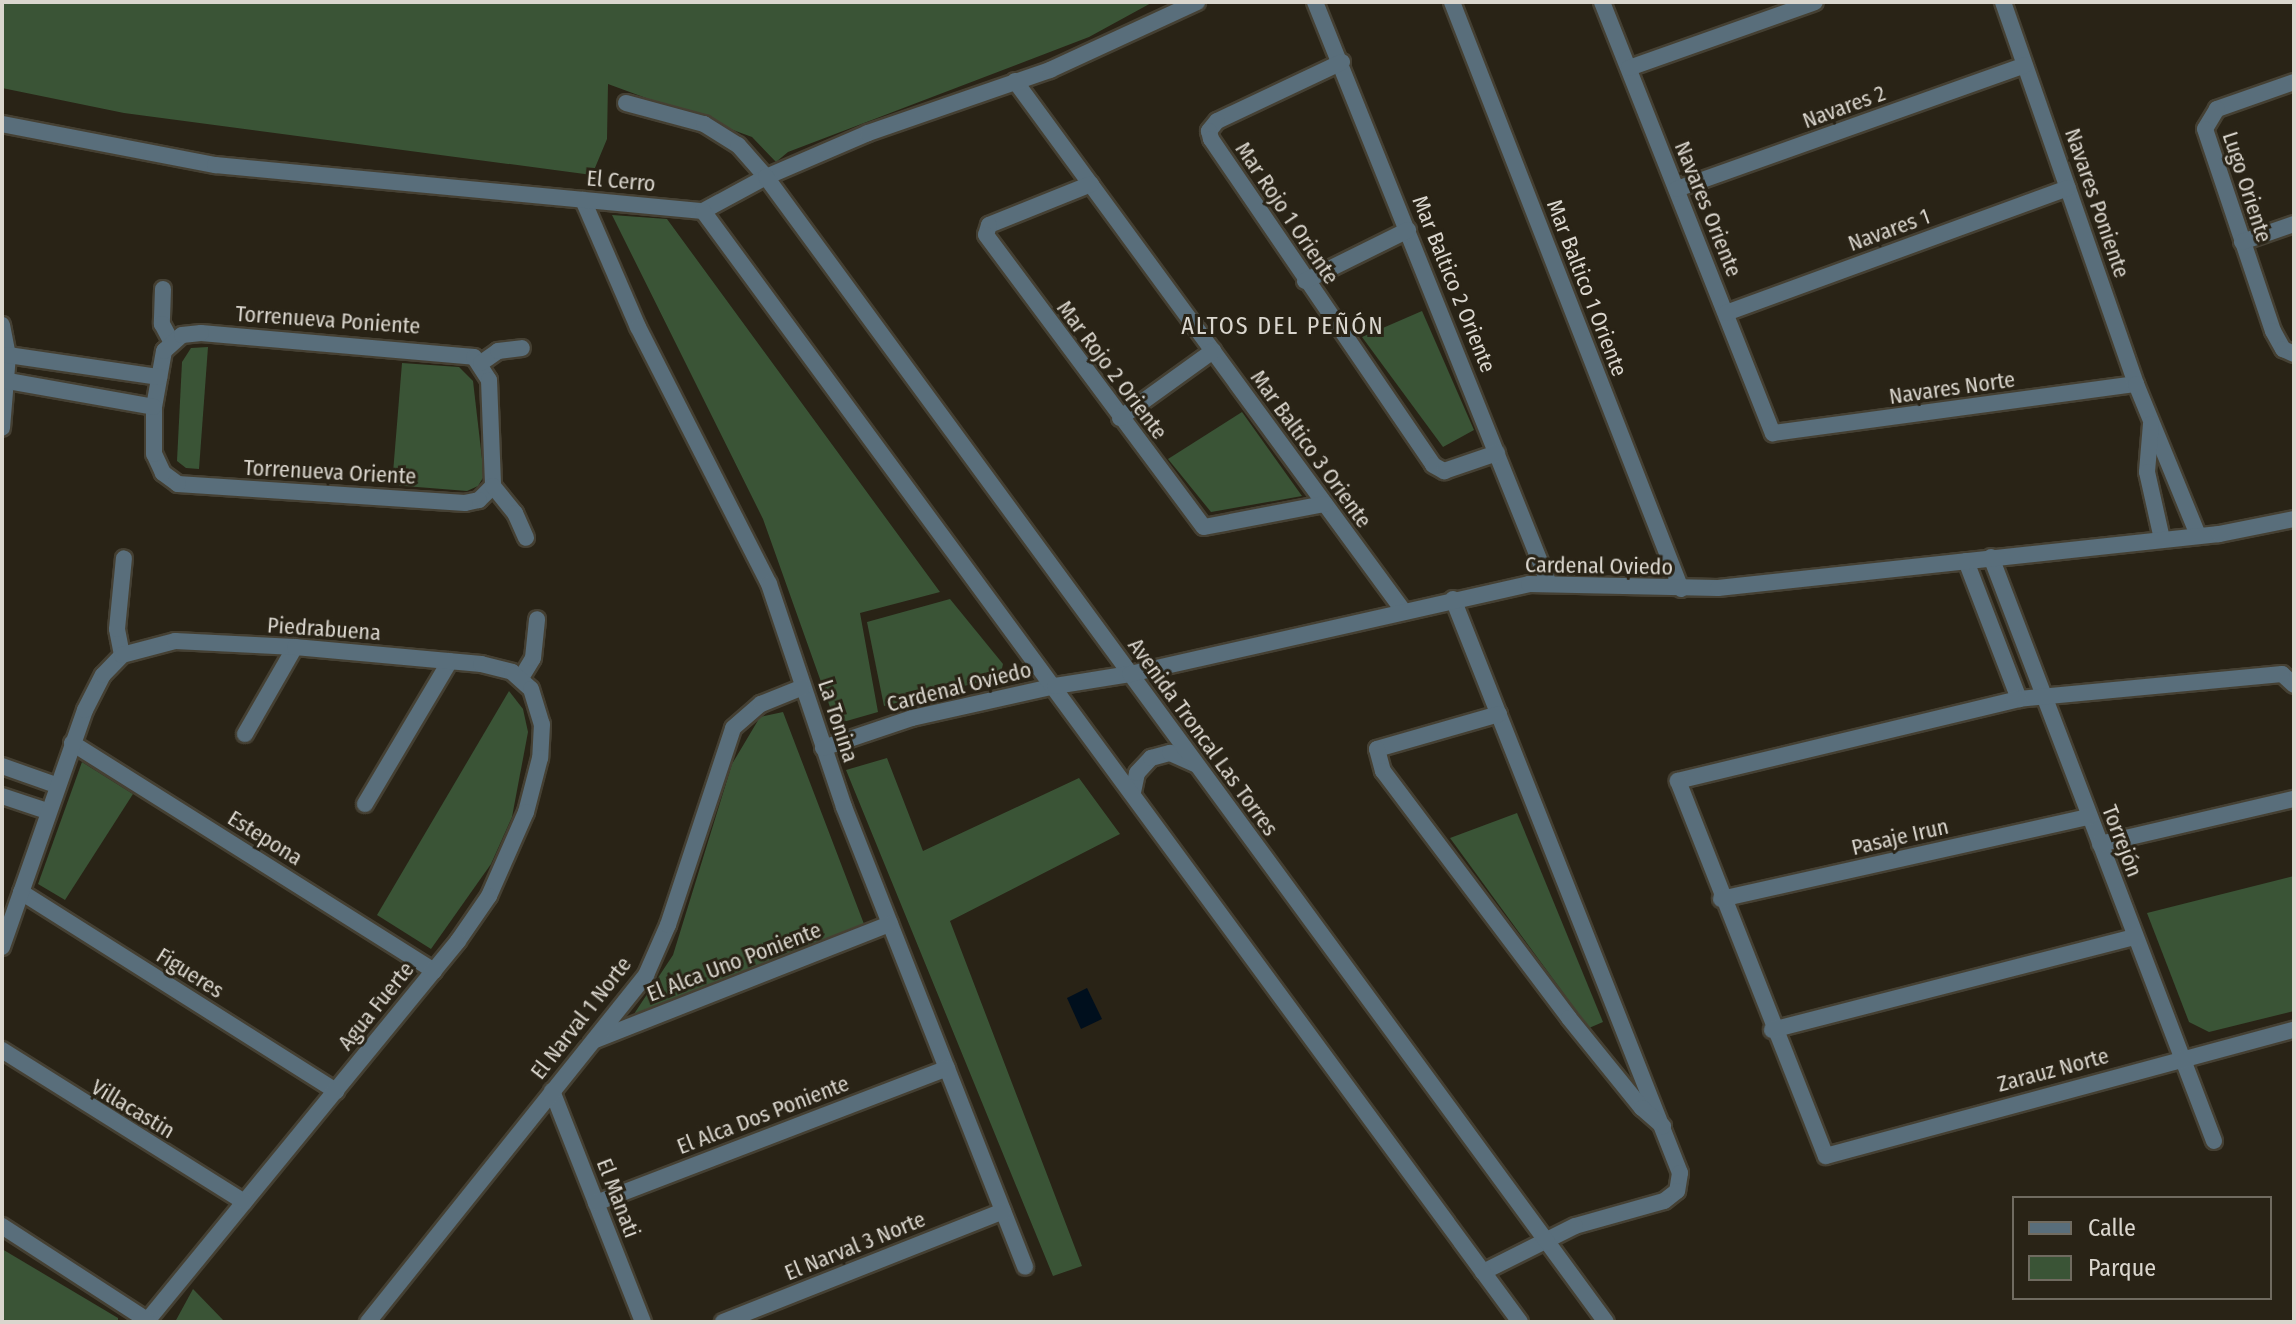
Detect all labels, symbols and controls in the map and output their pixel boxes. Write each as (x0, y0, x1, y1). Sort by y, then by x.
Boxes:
street label: Navares 2 (1799, 80, 1889, 134)
street label: Navares Poniente (2059, 125, 2135, 281)
street label: Lugo Oriente (2217, 128, 2277, 246)
street label: Mar Rojo 1 Oriente (1230, 137, 1344, 289)
street label: Navares Oriente (1669, 137, 1747, 281)
street label: El Cerro (585, 165, 657, 197)
street label: Mar Baltico 2 Oriente (1407, 192, 1501, 376)
street label: Mar Baltico 1 Oriente (1541, 196, 1633, 380)
street label: Navares 1 (1844, 203, 1934, 257)
street label: Mar Rojo 2 Oriente (1051, 295, 1173, 445)
street label: Torrenueva Poniente (235, 300, 421, 340)
district label: ALTOS DEL PEÑÓN (1181, 313, 1385, 341)
street label: Mar Baltico 3 Oriente (1245, 365, 1377, 533)
street label: Navares Norte (1887, 366, 2017, 410)
street label: Torrenueva Oriente (243, 454, 417, 490)
street label: Cardenal Oviedo (1525, 552, 1673, 580)
street label: Piedrabuena (266, 612, 382, 646)
street label: Avenida Troncal Las Torres (1122, 633, 1284, 841)
street label: Cardenal Oviedo (884, 656, 1034, 718)
street label: La Tonina (812, 676, 864, 766)
street label: Torrejón (2096, 801, 2148, 881)
street label: Estepona (223, 805, 307, 871)
street label: Pasaje Irun (1849, 813, 1951, 861)
street label: El Alca Uno Poniente (643, 917, 825, 1007)
street label: Figueres (152, 942, 228, 1004)
street label: El Narval 1 Norte (525, 952, 637, 1084)
street label: Agua Fuerte (332, 957, 420, 1055)
street label: Zarauz Norte (1994, 1042, 2112, 1098)
street label: El Alca Dos Poniente (673, 1070, 853, 1160)
street label: Villacastin (87, 1074, 179, 1144)
street label: El Manati (591, 1155, 645, 1241)
legend (2012, 1196, 2272, 1300)
street label: El Narval 3 Norte (781, 1206, 929, 1286)
text: Calle (2088, 1214, 2136, 1242)
text: Parque (2088, 1254, 2156, 1282)

